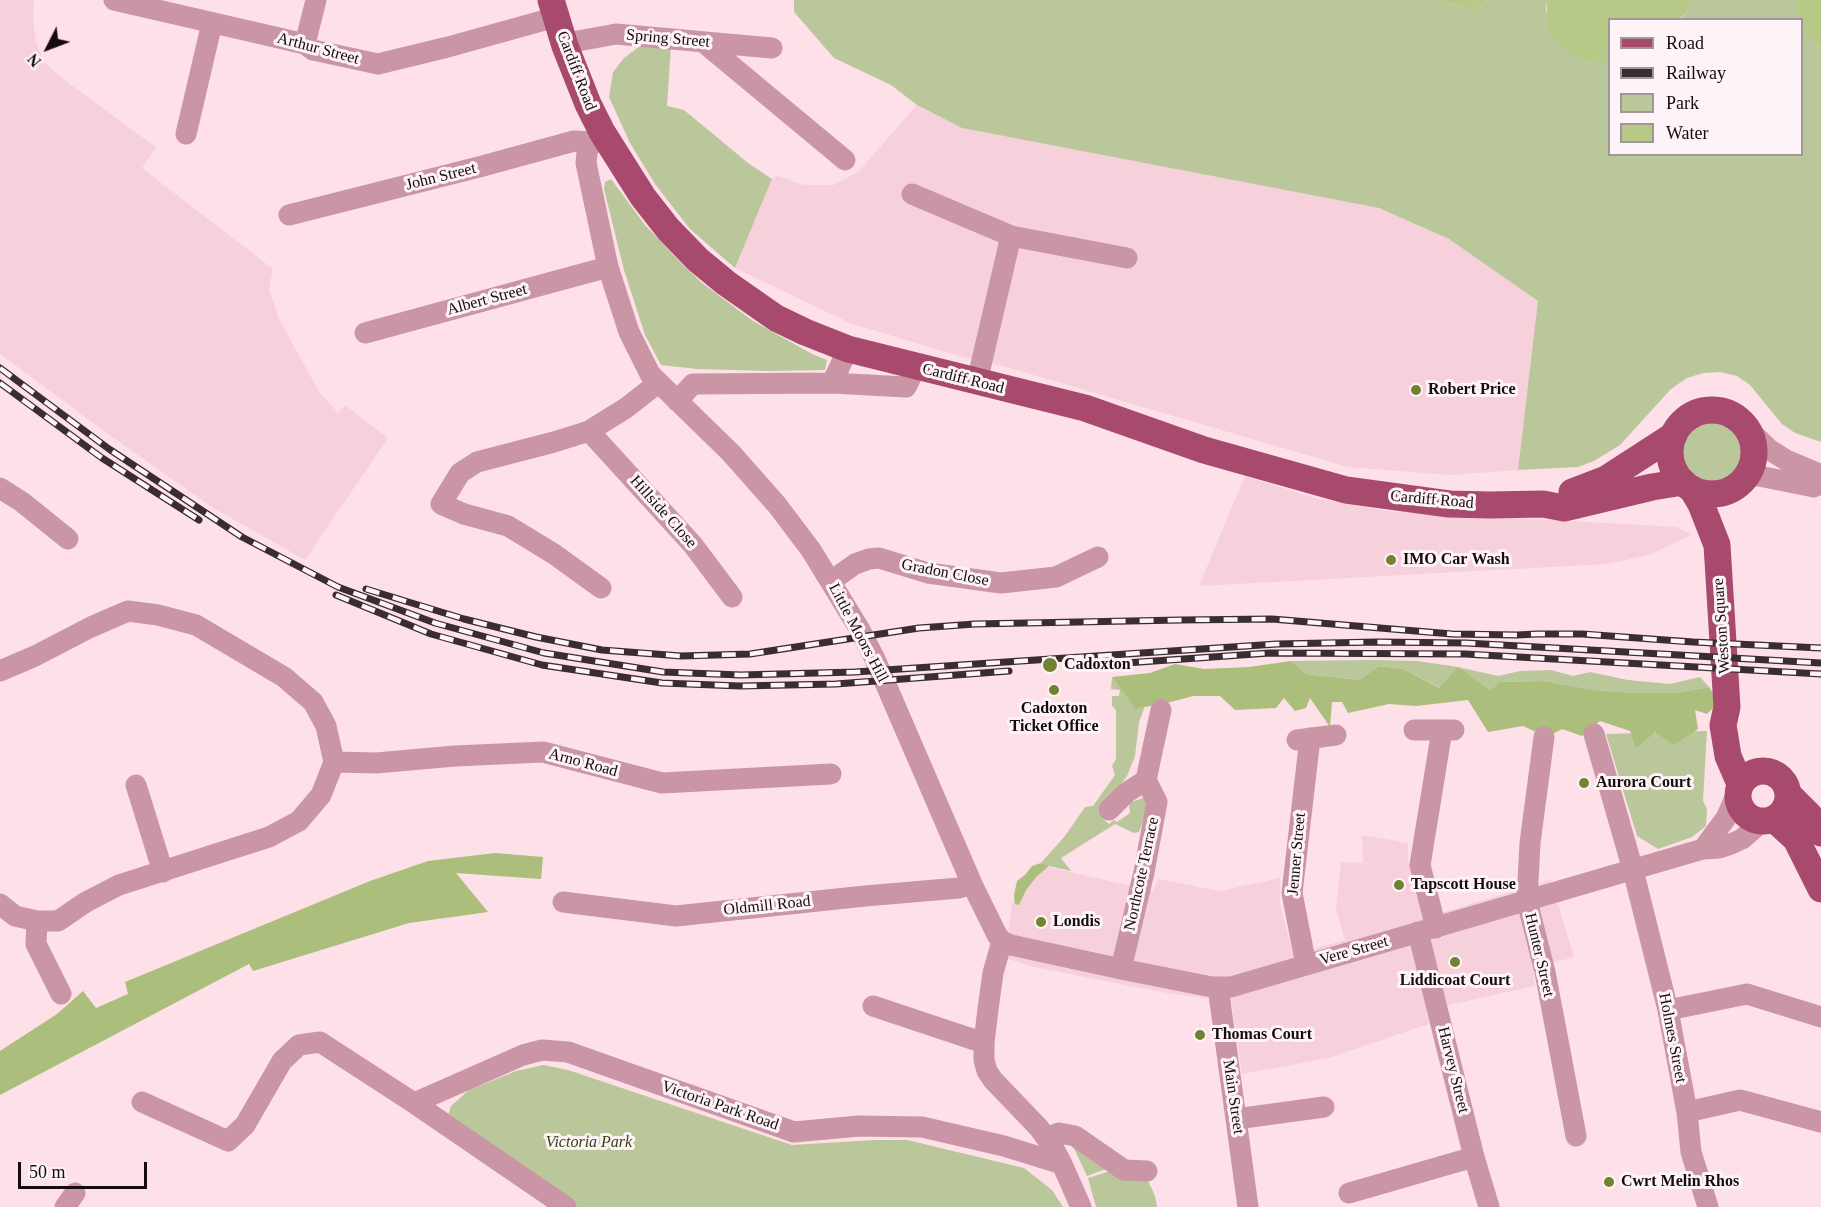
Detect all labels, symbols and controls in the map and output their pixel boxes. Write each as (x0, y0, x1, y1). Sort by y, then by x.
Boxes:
north arrow (18, 18, 78, 78)
legend (1608, 18, 1803, 156)
street label: Spring Street (625, 26, 711, 52)
street label: Cardiff Road (552, 28, 600, 114)
street label: Arthur Street (275, 29, 361, 69)
text: Road (1666, 33, 1704, 53)
text: N (24, 50, 44, 70)
text: Railway (1666, 63, 1726, 83)
text: Park (1666, 93, 1699, 113)
text: Water (1666, 123, 1709, 143)
street label: John Street (404, 159, 478, 195)
street label: Albert Street (445, 280, 529, 320)
street label: Cardiff Road (920, 360, 1006, 398)
place label: Robert Price (1428, 380, 1516, 400)
marker: Robert Price (1409, 383, 1423, 397)
street label: Hillside Close (625, 472, 701, 552)
street label: Cardiff Road (1389, 487, 1475, 513)
place label: IMO Car Wash (1403, 550, 1510, 570)
marker: IMO Car Wash (1384, 553, 1398, 567)
street label: Gradon Close (900, 555, 990, 591)
street label: Weston Square (1709, 577, 1735, 675)
street label: Little Moors Hill (824, 580, 892, 686)
place label: Cadoxton (1064, 655, 1131, 675)
marker: Cadoxton (1041, 656, 1059, 674)
marker: Cadoxton Ticket Office (1047, 683, 1061, 697)
place label: Cadoxton Ticket Office (1009, 699, 1099, 737)
street label: Arno Road (546, 745, 620, 781)
place label: Aurora Court (1596, 773, 1691, 793)
marker: Aurora Court (1577, 776, 1591, 790)
street label: Jenner Street (1284, 812, 1310, 896)
street label: Northcote Terrace (1121, 815, 1163, 933)
place label: Tapscott House (1411, 875, 1516, 895)
marker: Tapscott House (1392, 878, 1406, 892)
street label: Oldmill Road (722, 892, 812, 920)
street label: Hunter Street (1520, 911, 1558, 999)
place label: Londis (1053, 912, 1100, 932)
marker: Londis (1034, 915, 1048, 929)
street label: Vere Street (1317, 932, 1391, 970)
marker: Liddicoat Court (1448, 955, 1462, 969)
place label: Liddicoat Court (1400, 971, 1510, 991)
street label: Holmes Street (1654, 991, 1690, 1085)
place label: Thomas Court (1212, 1025, 1312, 1045)
street label: Harvey Street (1433, 1025, 1473, 1115)
marker: Thomas Court (1193, 1028, 1207, 1042)
street label: Main Street (1218, 1058, 1248, 1136)
street label: Victoria Park Road (659, 1077, 781, 1135)
park label: Victoria Park (546, 1133, 632, 1153)
scale bar (21, 1150, 150, 1188)
text: 50 m (29, 1162, 66, 1182)
place label: Cwrt Melin Rhos (1621, 1172, 1739, 1192)
marker: Cwrt Melin Rhos (1602, 1175, 1616, 1189)

